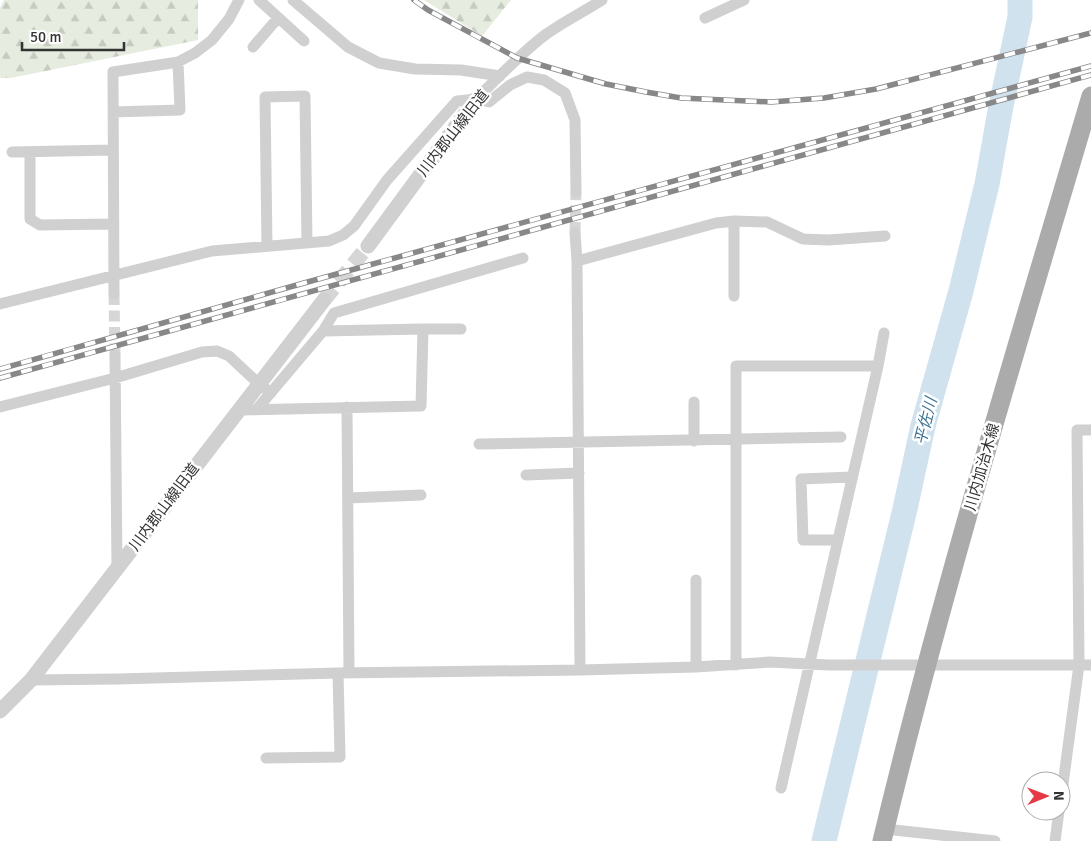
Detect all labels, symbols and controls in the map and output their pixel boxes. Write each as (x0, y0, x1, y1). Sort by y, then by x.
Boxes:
scale bar (22, 20, 125, 52)
text: 50 m (30, 28, 61, 46)
street label: 川内郡山線旧道 (414, 86, 492, 180)
water label: 平佐川 (910, 394, 942, 447)
street label: 川内加治木線 (961, 421, 1003, 513)
street label: 川内郡山線旧道 (125, 460, 203, 554)
north arrow (1021, 771, 1071, 821)
text: N (1050, 791, 1067, 801)

